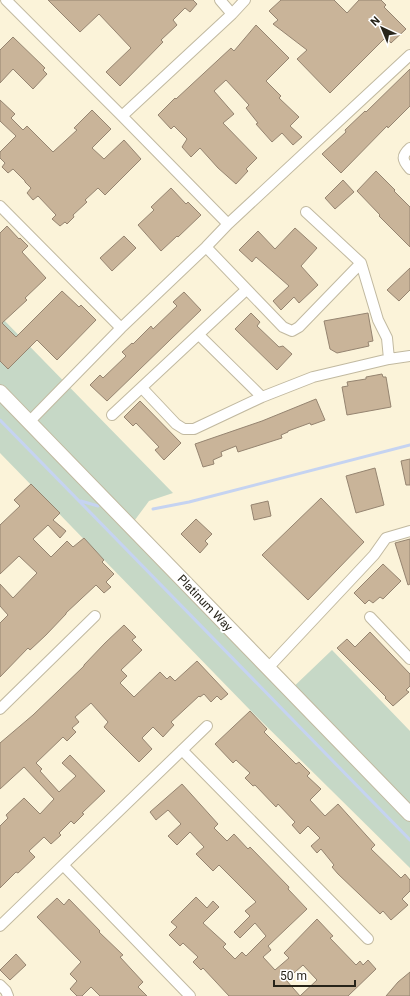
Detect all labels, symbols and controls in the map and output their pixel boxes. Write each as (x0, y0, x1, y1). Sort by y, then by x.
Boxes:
north arrow (362, 8, 402, 48)
text: N (368, 14, 383, 29)
street label: Platinum Way (175, 572, 236, 634)
scale bar (274, 962, 355, 988)
text: 50 m (280, 969, 307, 983)

